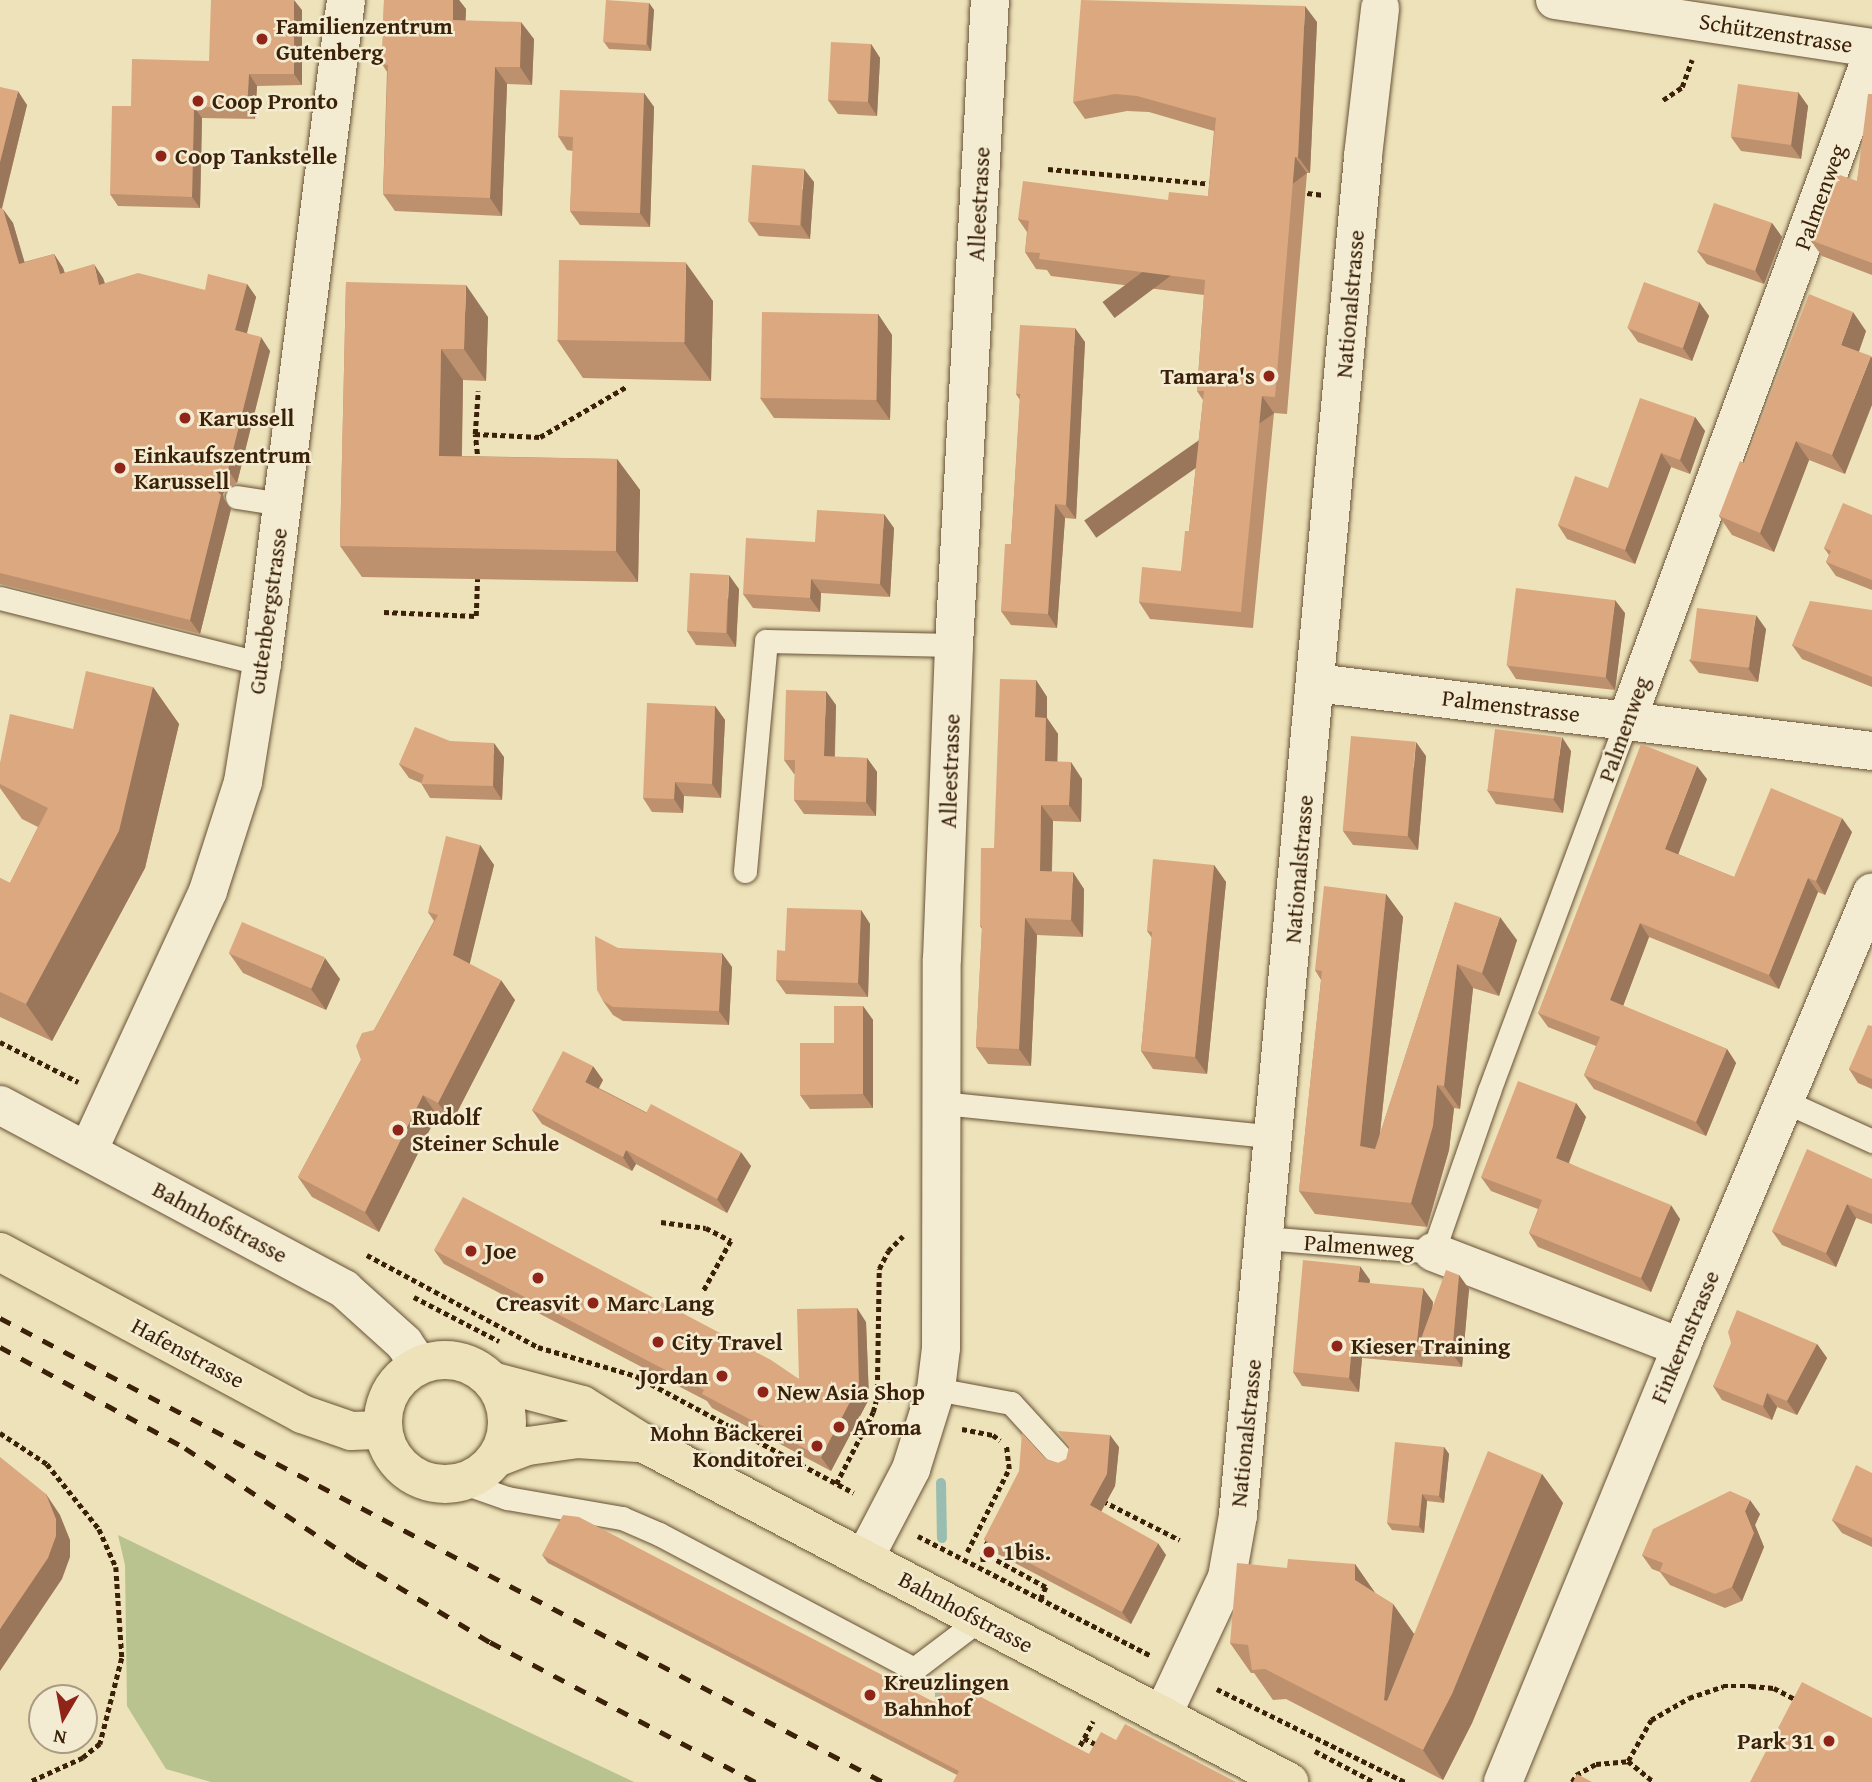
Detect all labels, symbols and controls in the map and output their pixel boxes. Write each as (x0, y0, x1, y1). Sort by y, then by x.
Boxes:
street label: Schützenstrasse (1697, 7, 1855, 59)
place label: Familienzentrum Gutenberg (276, 12, 453, 66)
marker: Familienzentrum Gutenberg (254, 31, 270, 47)
place label: Coop Pronto (212, 87, 338, 115)
marker: Coop Pronto (190, 93, 206, 109)
street label: Palmenweg (1788, 140, 1852, 254)
place label: Coop Tankstelle (175, 142, 337, 170)
street label: Alleestrasse (962, 146, 996, 262)
marker: Coop Tankstelle (153, 148, 169, 164)
street label: Nationalstrasse (1330, 229, 1370, 379)
place label: Tamara's (1161, 362, 1255, 390)
marker: Tamara's (1261, 368, 1277, 384)
place label: Karussell (199, 404, 294, 432)
marker: Karussell (177, 410, 193, 426)
place label: Einkaufszentrum Karussell (134, 441, 311, 495)
marker: Einkaufszentrum Karussell (112, 460, 128, 476)
street label: Gutenbergstrasse (243, 526, 293, 696)
street label: Palmenweg (1592, 672, 1656, 786)
street label: Palmenstrasse (1441, 684, 1581, 728)
street label: Alleestrasse (934, 713, 966, 829)
street label: Nationalstrasse (1279, 794, 1319, 944)
place label: Rudolf Steiner Schule (412, 1103, 559, 1157)
marker: Rudolf Steiner Schule (390, 1122, 406, 1138)
street label: Bahnhofstrasse (148, 1175, 292, 1269)
street label: Palmenweg (1303, 1228, 1415, 1264)
place label: Joe (485, 1237, 516, 1265)
marker: Joe (463, 1243, 479, 1259)
street label: Finkernstrasse (1645, 1267, 1725, 1407)
marker: Creasvit (530, 1270, 546, 1286)
place label: Creasvit (496, 1289, 580, 1317)
place label: Marc Lang (607, 1289, 714, 1317)
marker: Marc Lang (585, 1295, 601, 1311)
street label: Hafenstrasse (127, 1312, 249, 1394)
place label: City Travel (672, 1328, 783, 1356)
place label: Kieser Training (1351, 1332, 1510, 1360)
marker: City Travel (650, 1334, 666, 1350)
marker: Kieser Training (1329, 1338, 1345, 1354)
street label: Nationalstrasse (1224, 1358, 1268, 1508)
place label: Jordan (639, 1362, 708, 1390)
marker: Jordan (714, 1368, 730, 1384)
place label: New Asia Shop (777, 1378, 925, 1406)
marker: New Asia Shop (755, 1384, 771, 1400)
place label: Aroma (853, 1413, 922, 1441)
place label: Mohn Bäckerei Konditorei (650, 1419, 803, 1473)
marker: Aroma (831, 1419, 847, 1435)
marker: Mohn Bäckerei Konditorei (809, 1438, 825, 1454)
place label: 1bis. (1003, 1538, 1051, 1566)
marker: 1bis. (981, 1544, 997, 1560)
street label: Bahnhofstrasse (894, 1565, 1038, 1659)
place label: Kreuzlingen Bahnhof (884, 1668, 1009, 1722)
north arrow (28, 1684, 98, 1754)
marker: Kreuzlingen Bahnhof (862, 1687, 878, 1703)
text: N (51, 1723, 68, 1753)
place label: Park 31 (1737, 1727, 1815, 1755)
marker: Park 31 (1821, 1733, 1837, 1749)

